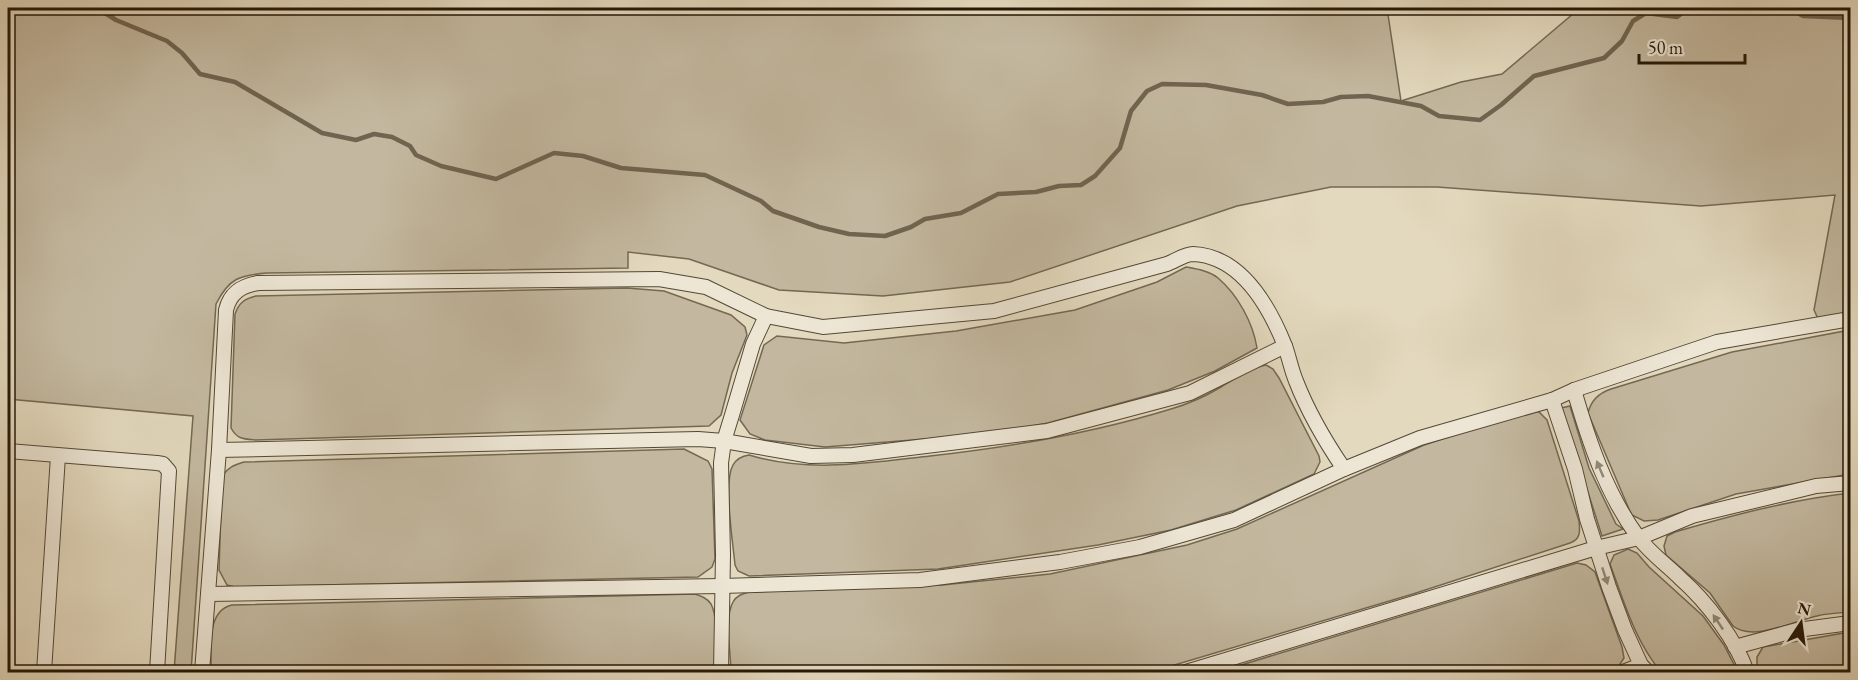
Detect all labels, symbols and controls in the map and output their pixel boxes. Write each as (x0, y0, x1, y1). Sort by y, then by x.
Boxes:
scale bar (1639, 27, 1746, 65)
text: 50 m (1648, 36, 1683, 59)
one-way arrow (1595, 460, 1605, 478)
one-way arrow (1601, 567, 1610, 585)
north arrow (1771, 593, 1831, 653)
text: N (1796, 597, 1813, 621)
one-way arrow (1713, 614, 1724, 630)

